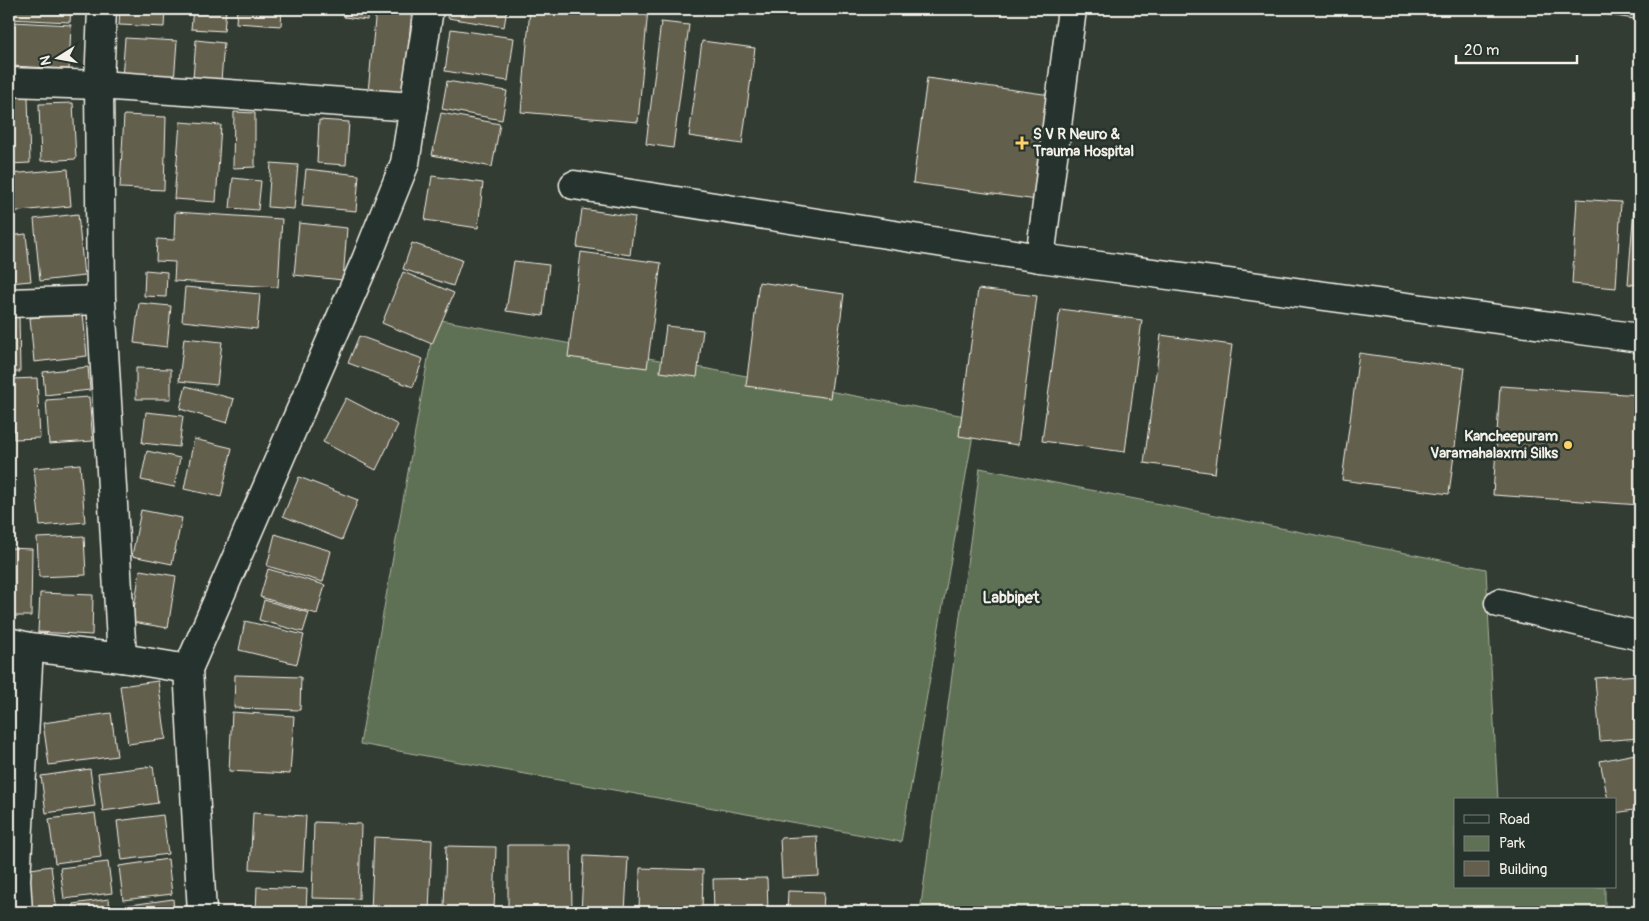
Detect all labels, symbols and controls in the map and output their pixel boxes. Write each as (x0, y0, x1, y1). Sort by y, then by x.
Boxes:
north arrow (32, 32, 82, 82)
scale bar (1456, 32, 1578, 64)
text: 20 m (1464, 41, 1499, 60)
text: N (36, 54, 55, 67)
place label: S V R Neuro & Trauma Hospital (1032, 125, 1134, 161)
marker: S V R Neuro & Trauma Hospital (1015, 136, 1029, 150)
place label: Kancheepuram Varamahalaxmi Silks (1430, 427, 1558, 463)
marker: Kancheepuram Varamahalaxmi Silks (1562, 439, 1574, 451)
district label: Labbipet (983, 588, 1040, 608)
legend (1454, 798, 1616, 888)
text: Road (1499, 810, 1530, 829)
text: Park (1499, 834, 1526, 853)
text: Building (1499, 860, 1547, 879)

